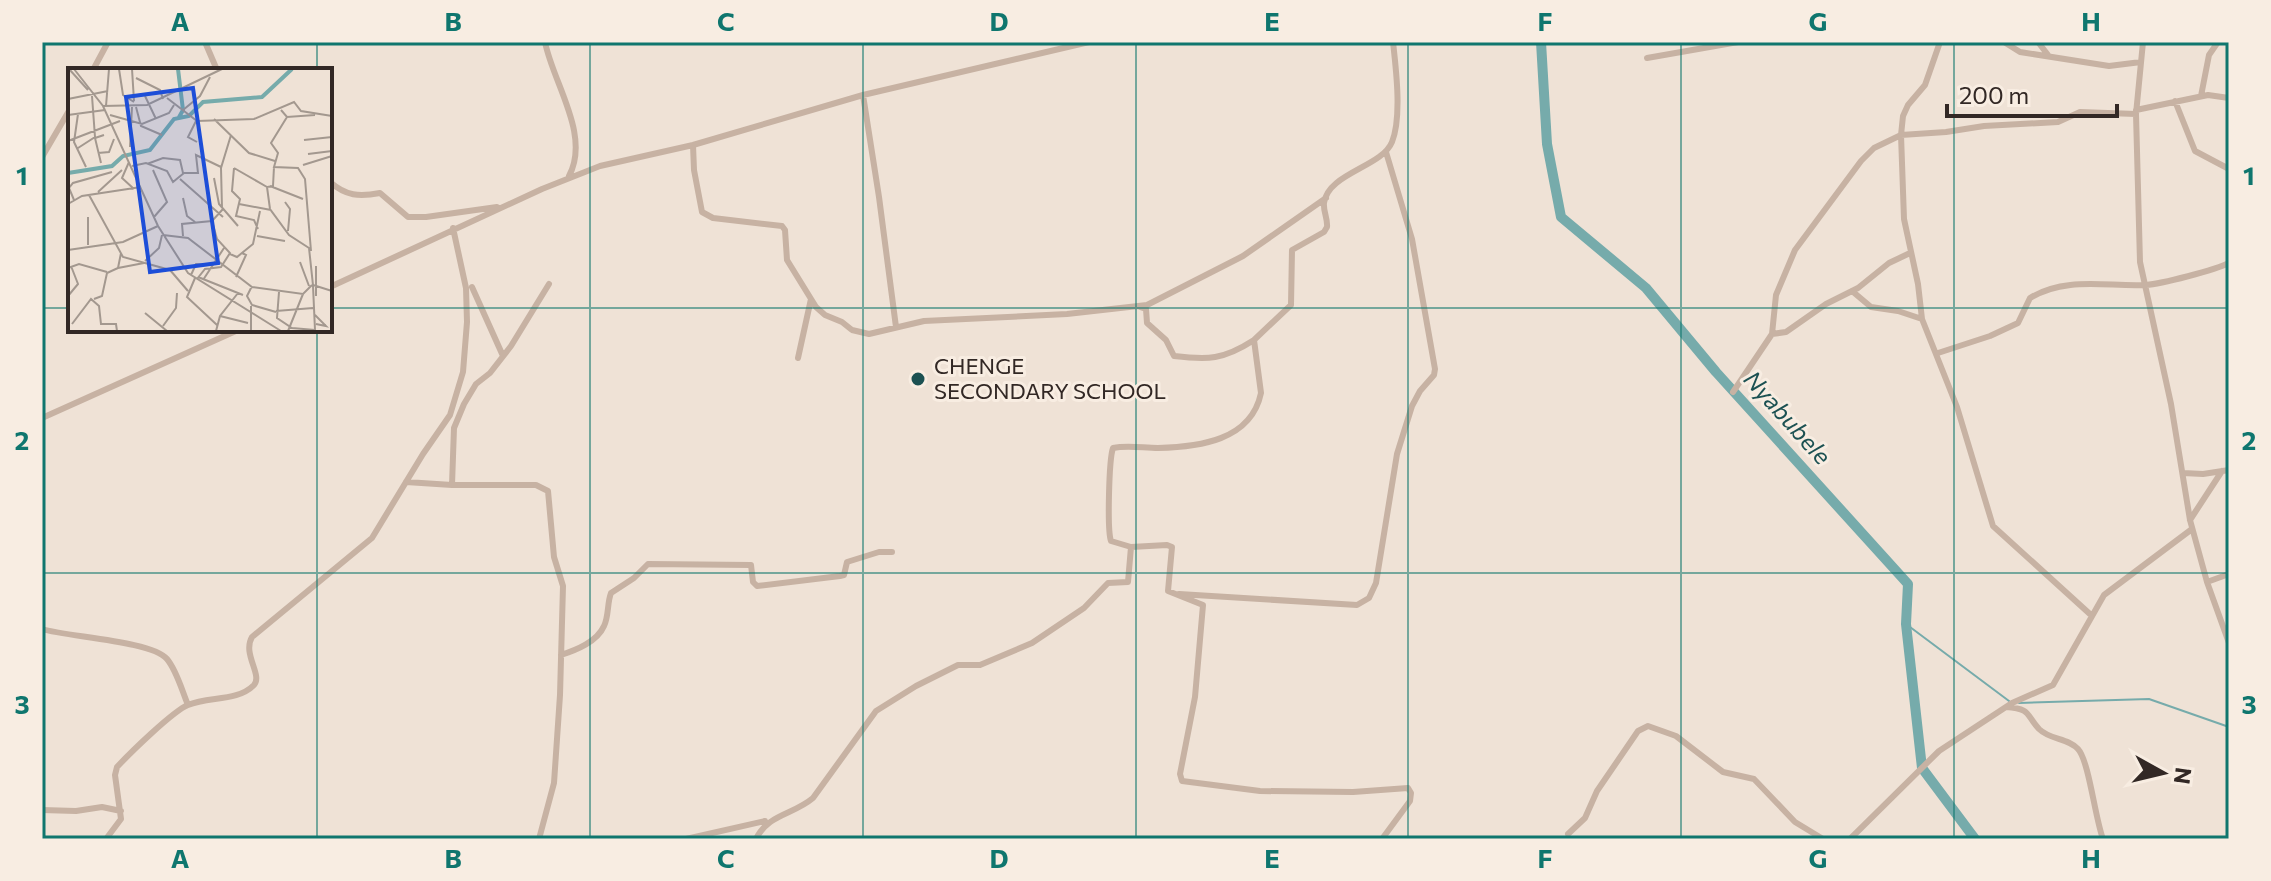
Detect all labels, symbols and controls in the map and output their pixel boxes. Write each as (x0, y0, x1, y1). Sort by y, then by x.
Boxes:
text: A (171, 5, 190, 36)
text: B (444, 5, 462, 36)
text: C (717, 5, 735, 36)
text: D (989, 5, 1009, 36)
text: E (1264, 5, 1280, 36)
text: F (1537, 5, 1553, 36)
text: G (1809, 5, 1827, 36)
text: H (2081, 5, 2101, 36)
inset map (68, 68, 332, 332)
scale bar (1947, 68, 2117, 118)
text: 200 m (1959, 80, 2029, 109)
text: 1 (16, 159, 28, 190)
text: 1 (2243, 159, 2255, 190)
place label: CHENGE SECONDARY SCHOOL (934, 352, 1166, 404)
water label: Nyabubele (1739, 364, 1838, 470)
marker: CHENGE SECONDARY SCHOOL (909, 370, 927, 388)
text: 2 (15, 424, 29, 455)
text: 2 (2242, 424, 2256, 455)
text: 3 (14, 688, 30, 719)
text: 3 (2241, 688, 2257, 719)
north arrow (2123, 733, 2203, 813)
text: N (2169, 766, 2198, 786)
text: A (171, 842, 190, 873)
text: B (444, 842, 462, 873)
text: C (717, 842, 735, 873)
text: D (989, 842, 1009, 873)
text: E (1264, 842, 1280, 873)
text: F (1537, 842, 1553, 873)
text: G (1809, 842, 1827, 873)
text: H (2081, 842, 2101, 873)

